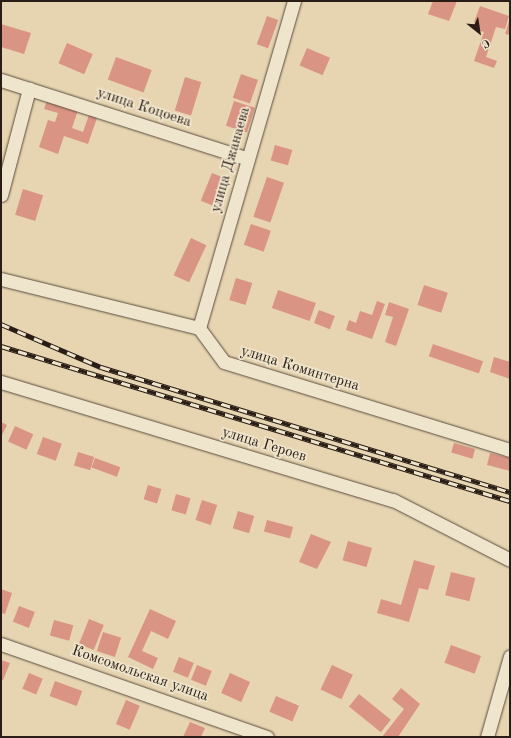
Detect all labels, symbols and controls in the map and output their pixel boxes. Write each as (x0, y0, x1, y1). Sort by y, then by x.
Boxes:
north arrow (459, 12, 499, 52)
text: С (479, 36, 491, 49)
street label: улица Коцоева (95, 84, 193, 132)
street label: улица Джанаева (207, 105, 255, 215)
street label: улица Коминтерна (238, 342, 362, 396)
street label: улица Героев (220, 424, 308, 466)
street label: Комсомольская улица (69, 642, 211, 706)

